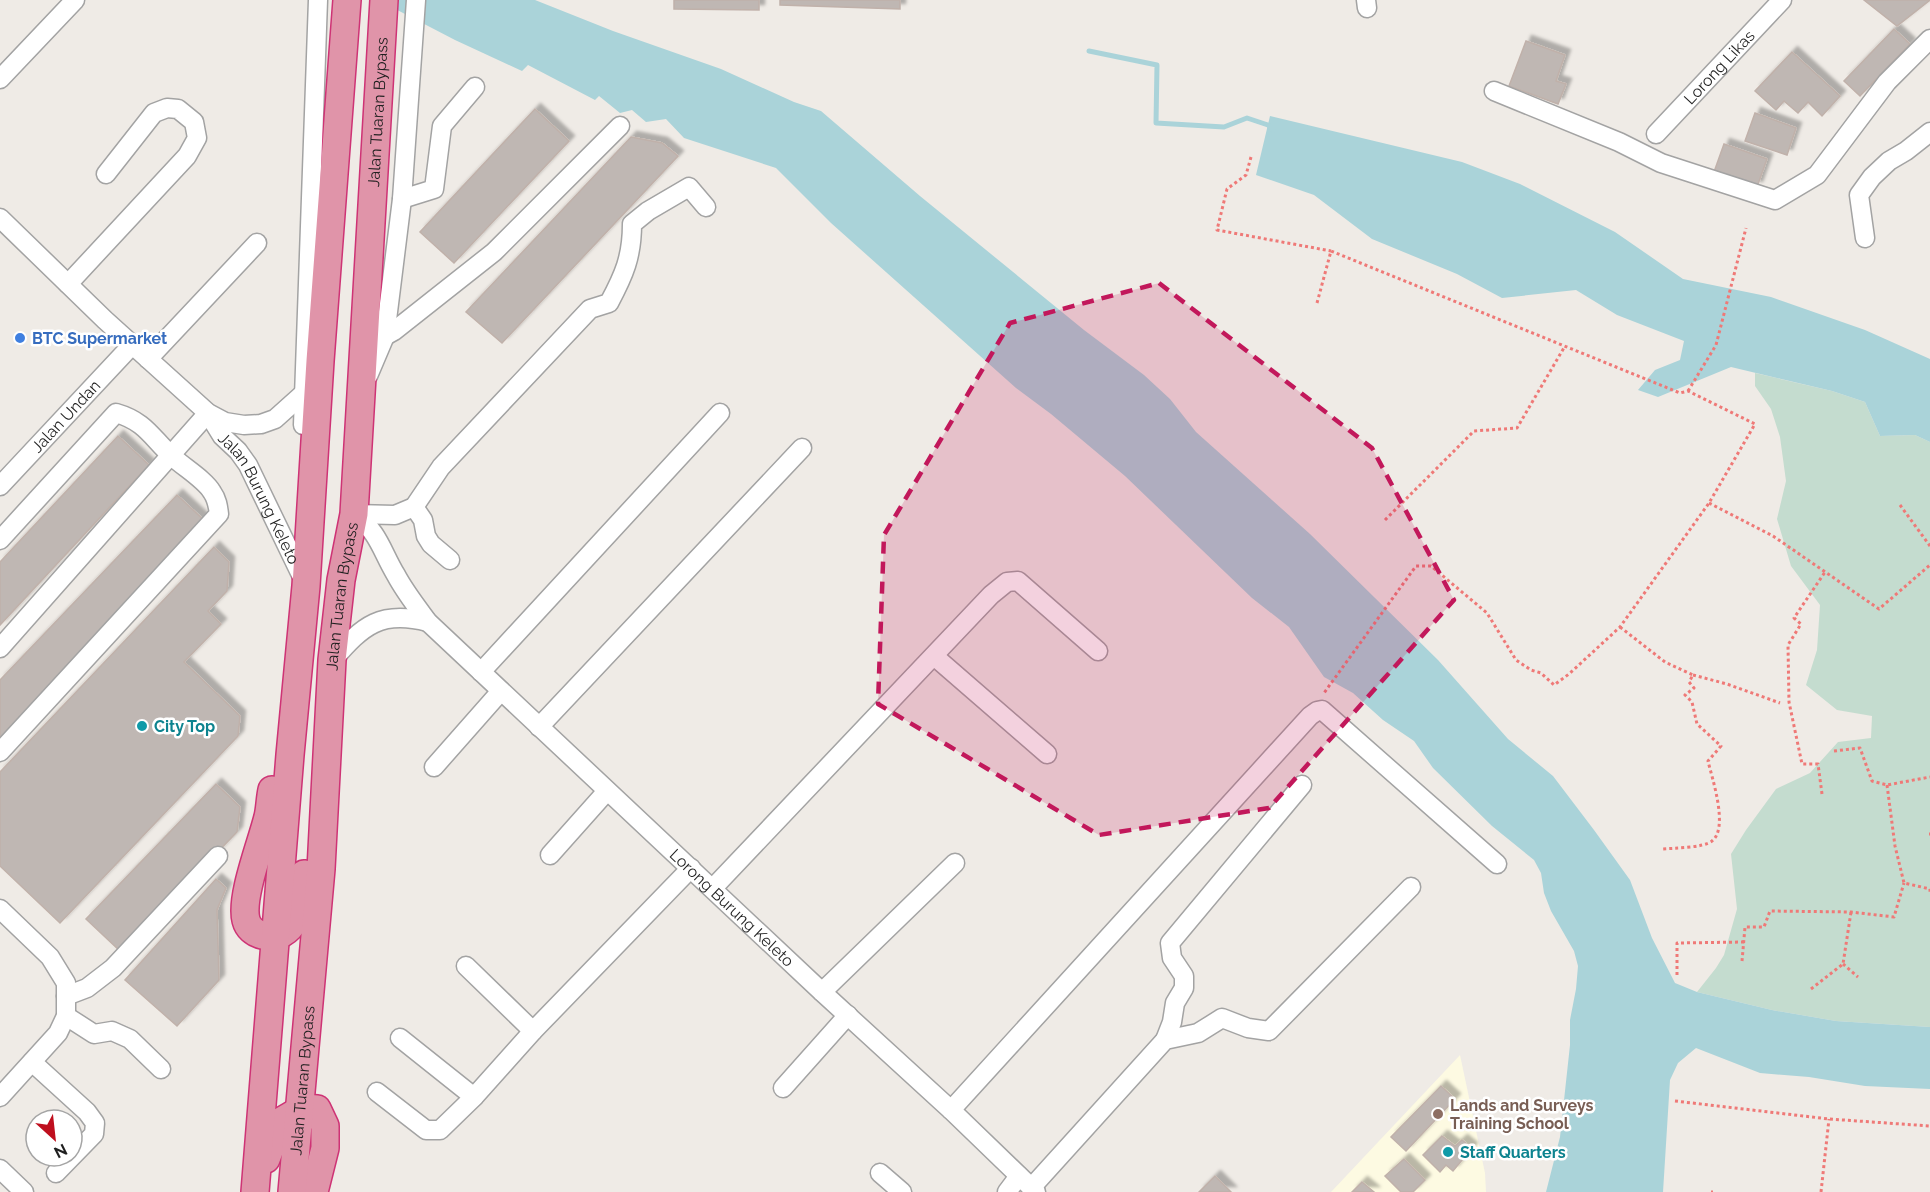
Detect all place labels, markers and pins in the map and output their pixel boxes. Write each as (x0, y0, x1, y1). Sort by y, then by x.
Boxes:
place label: BTC Supermarket (32, 329, 167, 348)
marker: BTC Supermarket (13, 331, 27, 345)
place label: City Top (154, 717, 215, 736)
marker: City Top (135, 719, 149, 733)
place label: Lands and Surveys Training School (1450, 1096, 1594, 1133)
marker: Lands and Surveys Training School (1431, 1107, 1445, 1121)
place label: Staff Quarters (1460, 1143, 1566, 1162)
marker: Staff Quarters (1441, 1145, 1455, 1159)

